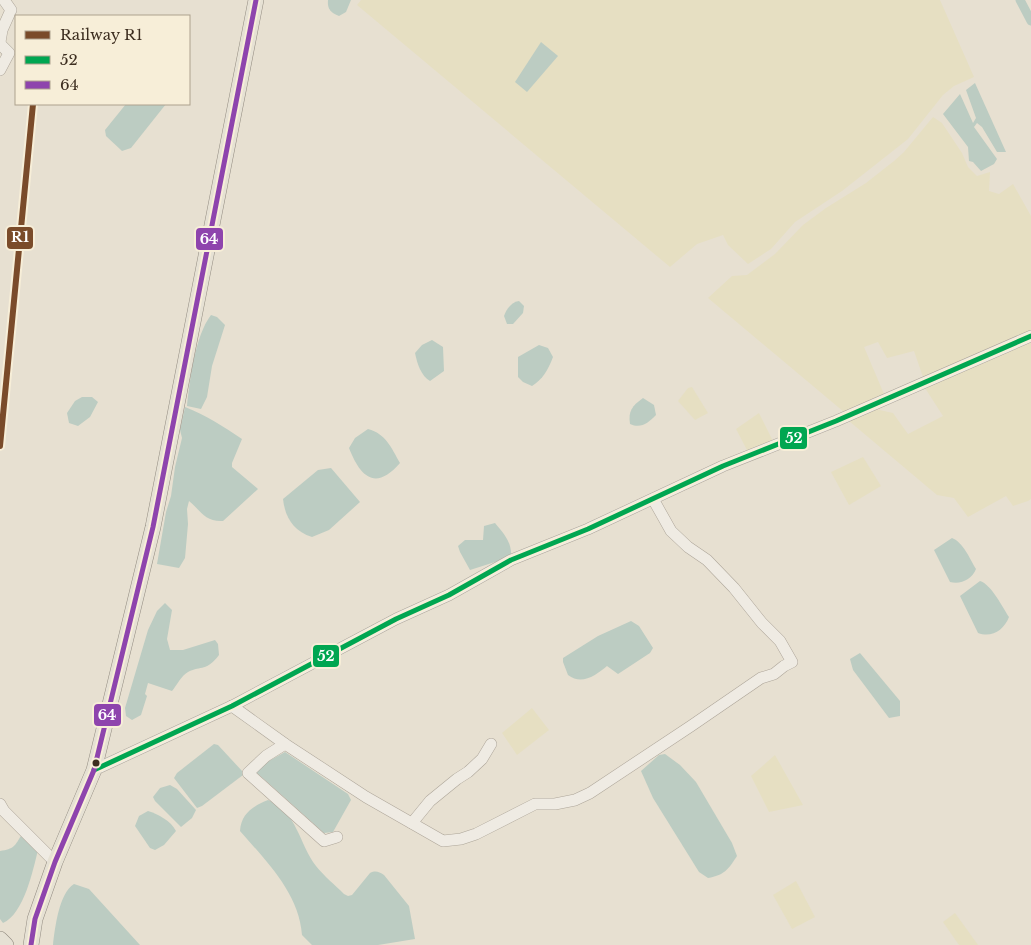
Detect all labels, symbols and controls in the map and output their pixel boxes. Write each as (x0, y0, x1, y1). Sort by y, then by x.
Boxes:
legend (15, 15, 190, 105)
text: Railway R1 (60, 25, 143, 44)
text: 52 (60, 50, 78, 69)
text: 64 (60, 75, 78, 94)
line badge: R1 (6, 226, 34, 250)
line badge: 64 (195, 227, 224, 251)
text: R1 (11, 228, 29, 246)
text: 64 (200, 230, 218, 248)
line badge: 52 (779, 426, 808, 450)
text: 52 (785, 429, 803, 447)
line badge: 52 (312, 644, 340, 668)
text: 52 (317, 647, 335, 665)
line badge: 64 (93, 703, 122, 727)
text: 64 (98, 706, 116, 724)
unlabelled marker (91, 758, 101, 768)

